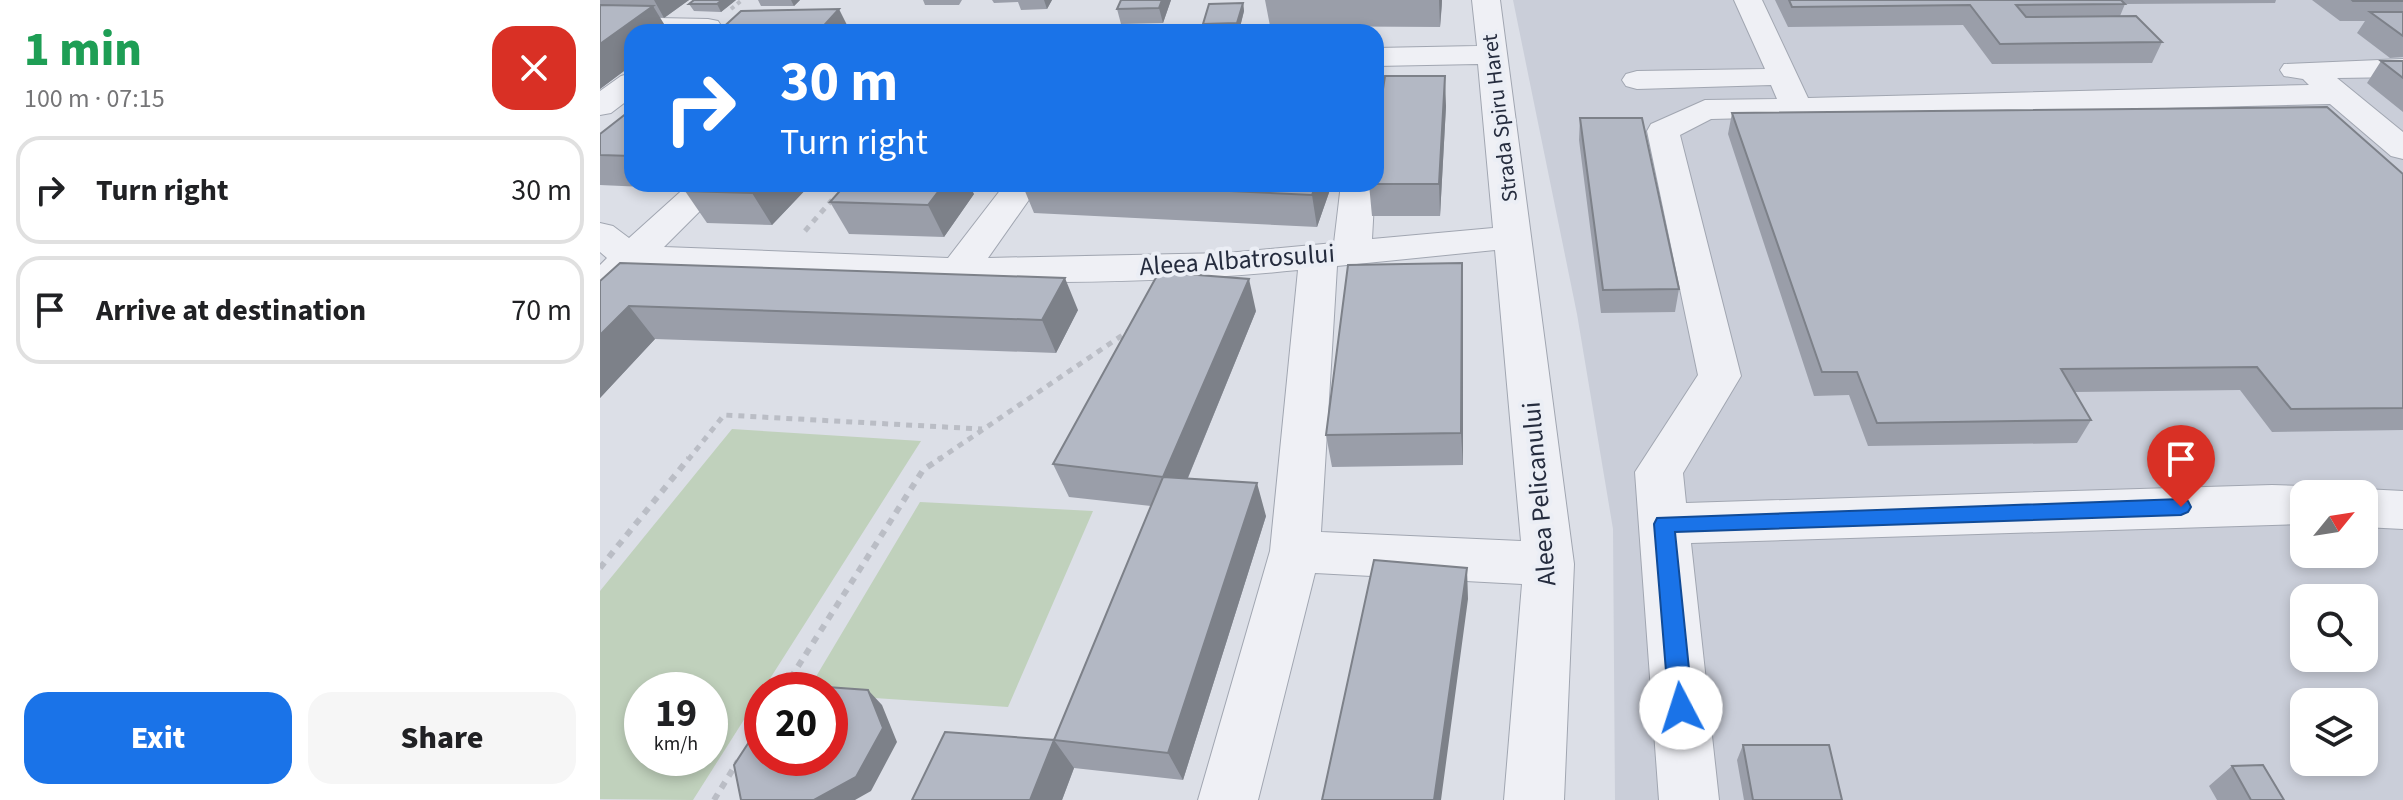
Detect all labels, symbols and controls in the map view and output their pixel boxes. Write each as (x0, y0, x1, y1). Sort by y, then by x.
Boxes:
text: 1 min (24, 16, 142, 84)
button: close (492, 26, 576, 110)
street label: Strada Spiru Haret (1474, 32, 1526, 204)
text: 30 m (780, 43, 898, 122)
icon: right (648, 56, 752, 160)
text: 100 m · 07:15 (24, 80, 165, 117)
text: Turn right (780, 117, 928, 168)
icon: right (28, 168, 72, 212)
text: Turn right (96, 169, 228, 212)
text: 30 m (511, 169, 572, 212)
street label: Aleea Albatrosului (1138, 235, 1336, 285)
icon: arrive (28, 288, 72, 332)
text: Arrive at destination (96, 289, 366, 332)
text: 70 m (511, 289, 572, 332)
street label: Aleea Pelicanului (1513, 400, 1565, 588)
pin (2147, 425, 2215, 507)
icon: arrive (2159, 437, 2203, 481)
north arrow (2290, 480, 2378, 568)
map controls (2290, 480, 2378, 776)
button: search (2290, 584, 2378, 672)
position arrow (1639, 666, 1723, 750)
speed limit sign: 20 (744, 672, 848, 776)
text: 19 (655, 685, 697, 742)
button: layers (2290, 688, 2378, 776)
button: Exit (24, 692, 292, 784)
button: Share (308, 692, 576, 784)
text: km/h (654, 730, 698, 758)

